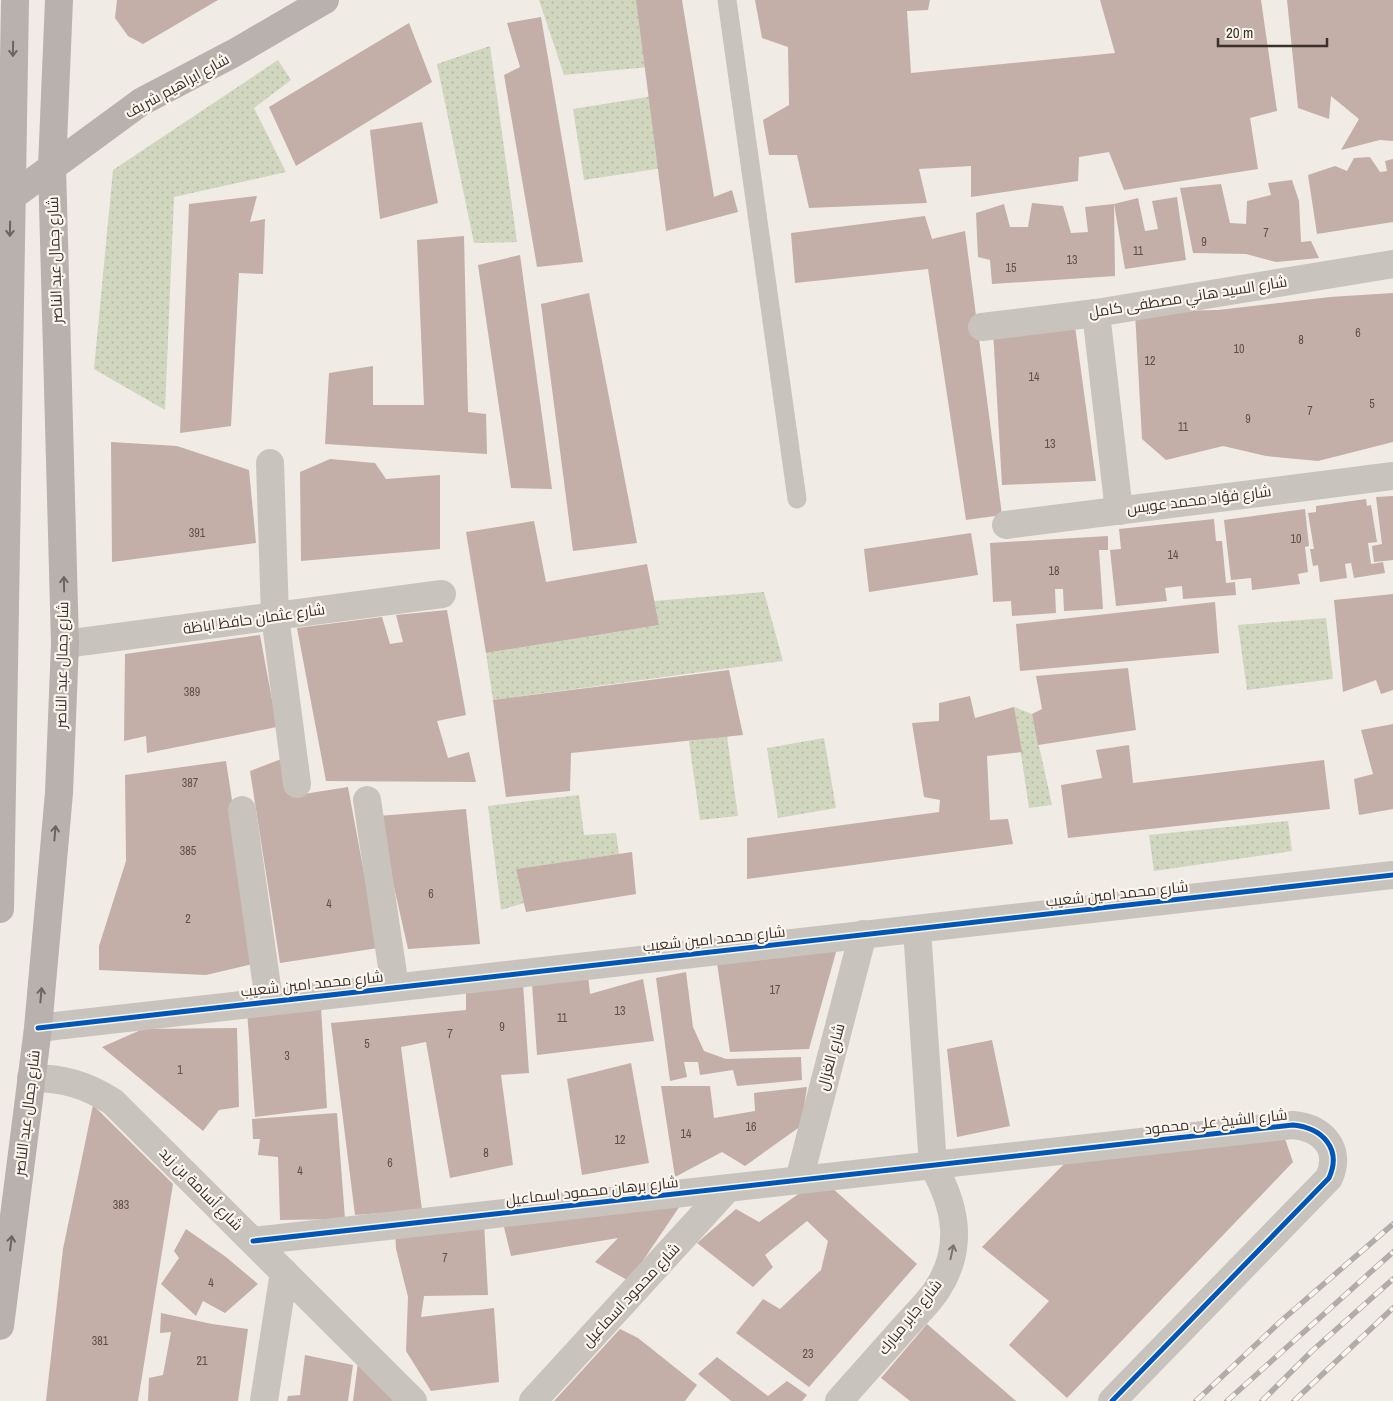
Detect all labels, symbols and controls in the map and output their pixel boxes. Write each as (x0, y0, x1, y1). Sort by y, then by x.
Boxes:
scale bar (1218, 15, 1327, 47)
text: 20 m (1226, 22, 1253, 43)
one-way arrow (9, 40, 18, 56)
street label: شارع ابراهيم شريف (121, 48, 233, 124)
street label: شارع جمال عبد الناصر (42, 196, 68, 325)
one-way arrow (5, 220, 15, 236)
house number: 7 (1263, 225, 1269, 241)
house number: 9 (1201, 234, 1207, 250)
house number: 11 (1133, 243, 1144, 259)
house number: 13 (1067, 252, 1077, 268)
house number: 15 (1006, 260, 1017, 276)
street label: شارع السيد هاني مصطفى كامل (1087, 270, 1289, 325)
house number: 6 (1355, 325, 1361, 341)
house number: 8 (1298, 332, 1304, 348)
house number: 10 (1234, 341, 1244, 357)
house number: 12 (1145, 353, 1155, 369)
house number: 14 (1029, 369, 1040, 385)
house number: 5 (1369, 396, 1375, 412)
house number: 7 (1307, 403, 1313, 419)
house number: 9 (1245, 411, 1251, 427)
house number: 11 (1178, 419, 1189, 435)
house number: 13 (1045, 436, 1055, 452)
street label: شارع فؤاد محمد عويس (1125, 480, 1273, 520)
house number: 391 (189, 525, 206, 541)
house number: 10 (1291, 531, 1301, 547)
house number: 14 (1168, 547, 1179, 563)
house number: 18 (1049, 563, 1059, 579)
one-way arrow (59, 576, 68, 592)
street label: شارع عثمان حافظ اباظة (182, 598, 326, 640)
street label: شارع جمال عبد الناصر (50, 601, 74, 730)
house number: 389 (184, 684, 200, 700)
house number: 387 (182, 775, 199, 791)
one-way arrow (50, 825, 60, 841)
house number: 385 (180, 843, 197, 859)
street label: شارع محمد امين شعيب (1045, 876, 1189, 912)
house number: 6 (428, 886, 434, 902)
house number: 4 (326, 896, 332, 912)
house number: 2 (185, 911, 191, 927)
street label: شارع محمد امين شعيب (642, 921, 786, 957)
street label: شارع محمد امين شعيب (240, 966, 384, 1002)
house number: 17 (770, 982, 781, 998)
one-way arrow (36, 987, 46, 1003)
house number: 13 (615, 1003, 625, 1019)
house number: 11 (557, 1010, 568, 1026)
house number: 9 (499, 1019, 505, 1035)
street label: شارع الغزال (811, 1021, 851, 1093)
house number: 7 (447, 1026, 453, 1042)
house number: 5 (364, 1036, 370, 1052)
house number: 3 (284, 1048, 290, 1064)
street label: شارع جمال عبد الناصر (8, 1049, 46, 1178)
house number: 1 (177, 1062, 183, 1078)
street label: شارع الشيخ على محمود (1143, 1104, 1289, 1140)
house number: 16 (746, 1119, 756, 1135)
house number: 14 (681, 1126, 692, 1142)
house number: 12 (615, 1132, 625, 1148)
street label: شارع أسامة بن زيد (154, 1142, 248, 1236)
house number: 8 (483, 1145, 489, 1161)
house number: 6 (387, 1155, 393, 1171)
house number: 4 (297, 1163, 303, 1179)
street label: شارع برهان محمود اسماعيل (504, 1171, 680, 1211)
house number: 383 (113, 1197, 129, 1213)
one-way arrow (6, 1236, 16, 1252)
street label: شارع محمود اسماعيل (577, 1238, 685, 1352)
one-way arrow (948, 1245, 957, 1261)
house number: 7 (442, 1250, 448, 1266)
house number: 4 (208, 1275, 214, 1291)
street label: شارع جابر مبارك (873, 1275, 947, 1359)
house number: 381 (92, 1333, 109, 1349)
house number: 23 (803, 1346, 813, 1362)
house number: 21 (197, 1353, 208, 1369)

